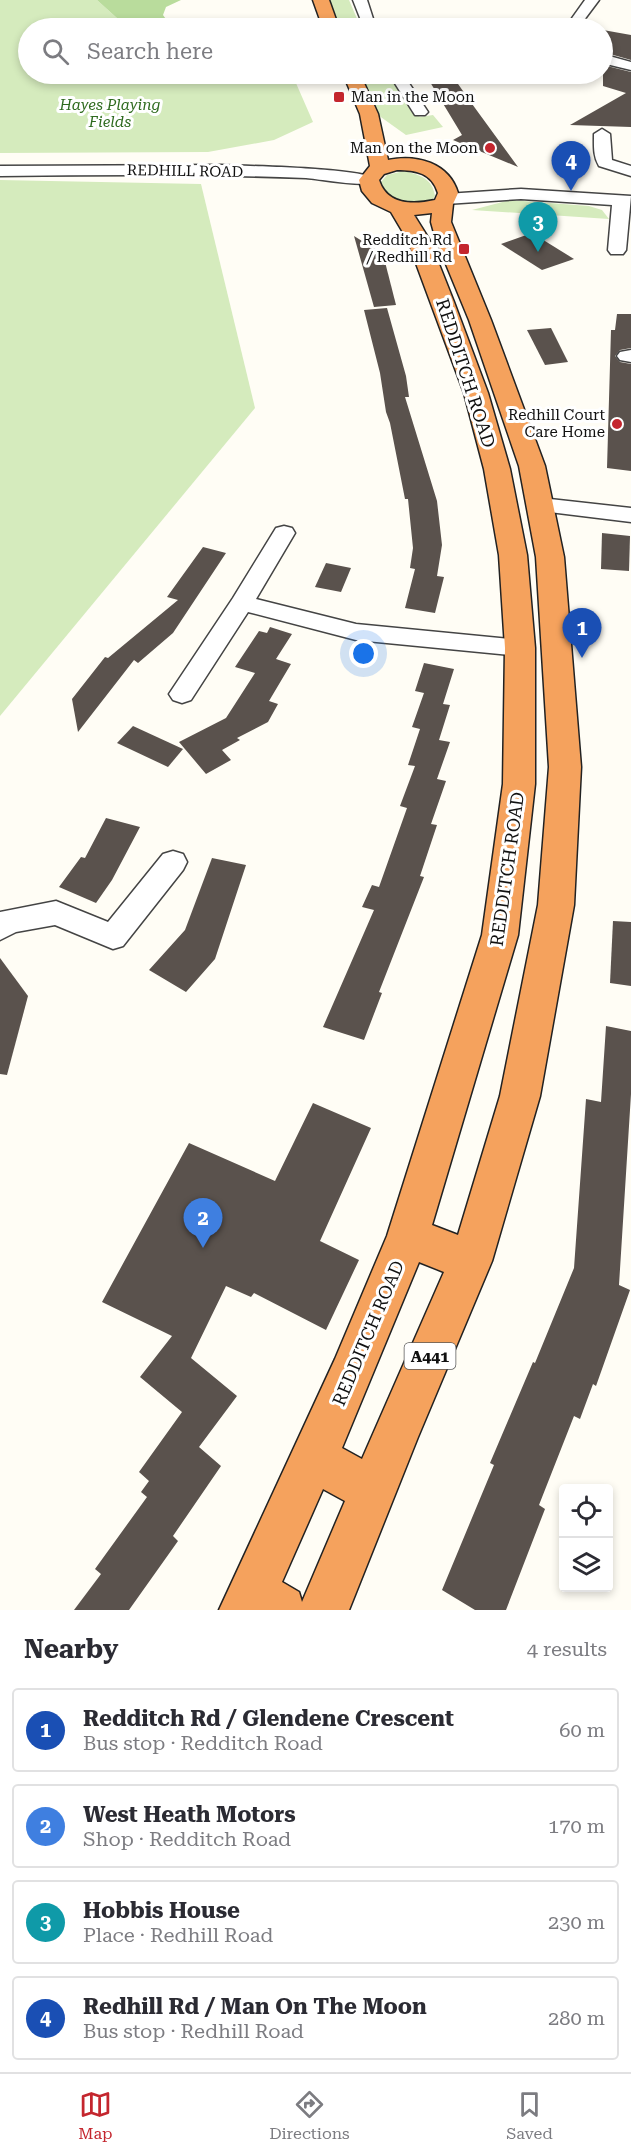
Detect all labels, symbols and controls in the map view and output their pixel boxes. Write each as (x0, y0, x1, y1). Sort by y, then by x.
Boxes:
search box (18, 18, 613, 84)
icon: search (39, 35, 72, 68)
text: Search here (87, 39, 213, 64)
place label: Man in the Moon (351, 88, 475, 106)
marker: Man in the Moon (332, 90, 346, 104)
park label: Hayes Playing Fields (58, 96, 161, 131)
place label: Man on the Moon (350, 139, 478, 157)
marker: Man on the Moon (483, 141, 497, 155)
pin: 4 (552, 142, 590, 191)
street label: REDHILL ROAD (127, 161, 243, 181)
pin: 3 (518, 202, 558, 252)
place label: Redditch Rd / Redhill Rd (362, 231, 452, 266)
marker: Redditch Rd / Redhill Rd (457, 242, 471, 256)
street label: REDDITCH ROAD (432, 296, 500, 450)
place label: Redhill Court Care Home (508, 406, 605, 441)
marker: Redhill Court Care Home (610, 417, 624, 431)
pin: 1 (562, 608, 602, 658)
your location (349, 639, 378, 668)
street label: REDDITCH ROAD (486, 790, 528, 948)
pin: 2 (184, 1198, 222, 1248)
street label: REDDITCH ROAD (328, 1257, 408, 1409)
road number: A441 (404, 1343, 456, 1369)
map controls (559, 1484, 613, 1592)
button: locate (559, 1484, 613, 1538)
button: layers (559, 1538, 613, 1592)
text: Nearby (24, 1634, 118, 1664)
text: 4 results (527, 1637, 607, 1661)
text: Redditch Rd / Glendene Crescent (83, 1706, 454, 1731)
text: 1 (40, 1718, 51, 1742)
text: 60 m (559, 1718, 605, 1742)
text: Bus stop · Redditch Road (83, 1731, 323, 1755)
text: West Heath Motors (83, 1802, 296, 1827)
text: 2 (40, 1814, 51, 1838)
text: 170 m (548, 1814, 605, 1838)
text: Shop · Redditch Road (83, 1827, 291, 1851)
text: Hobbis House (83, 1898, 240, 1923)
text: 3 (40, 1910, 51, 1934)
text: 230 m (548, 1910, 605, 1934)
text: Place · Redhill Road (83, 1923, 273, 1947)
text: Redhill Rd / Man On The Moon (83, 1994, 427, 2019)
text: 4 (40, 2006, 51, 2030)
text: 280 m (548, 2006, 605, 2030)
text: Bus stop · Redhill Road (83, 2019, 304, 2043)
tab: Map (78, 2088, 113, 2143)
tab: Directions (269, 2088, 350, 2143)
tab: Saved (506, 2088, 553, 2143)

